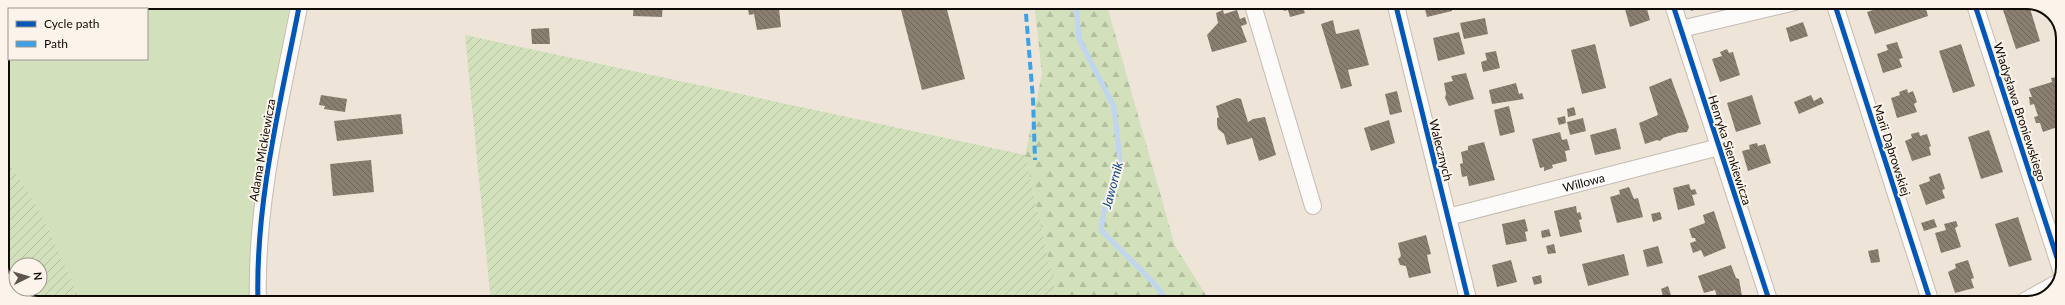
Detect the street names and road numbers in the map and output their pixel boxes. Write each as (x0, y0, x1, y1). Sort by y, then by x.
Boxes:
street label: Władysława Broniewskiego (1990, 41, 2050, 184)
street label: Henryka Sienkiewicza (1705, 93, 1755, 207)
street label: Adama Mickiewicza (246, 97, 278, 202)
street label: Marii Dąbrowskiej (1870, 102, 1914, 198)
street label: Walecznych (1426, 118, 1456, 182)
street label: Willowa (1561, 169, 1606, 195)

